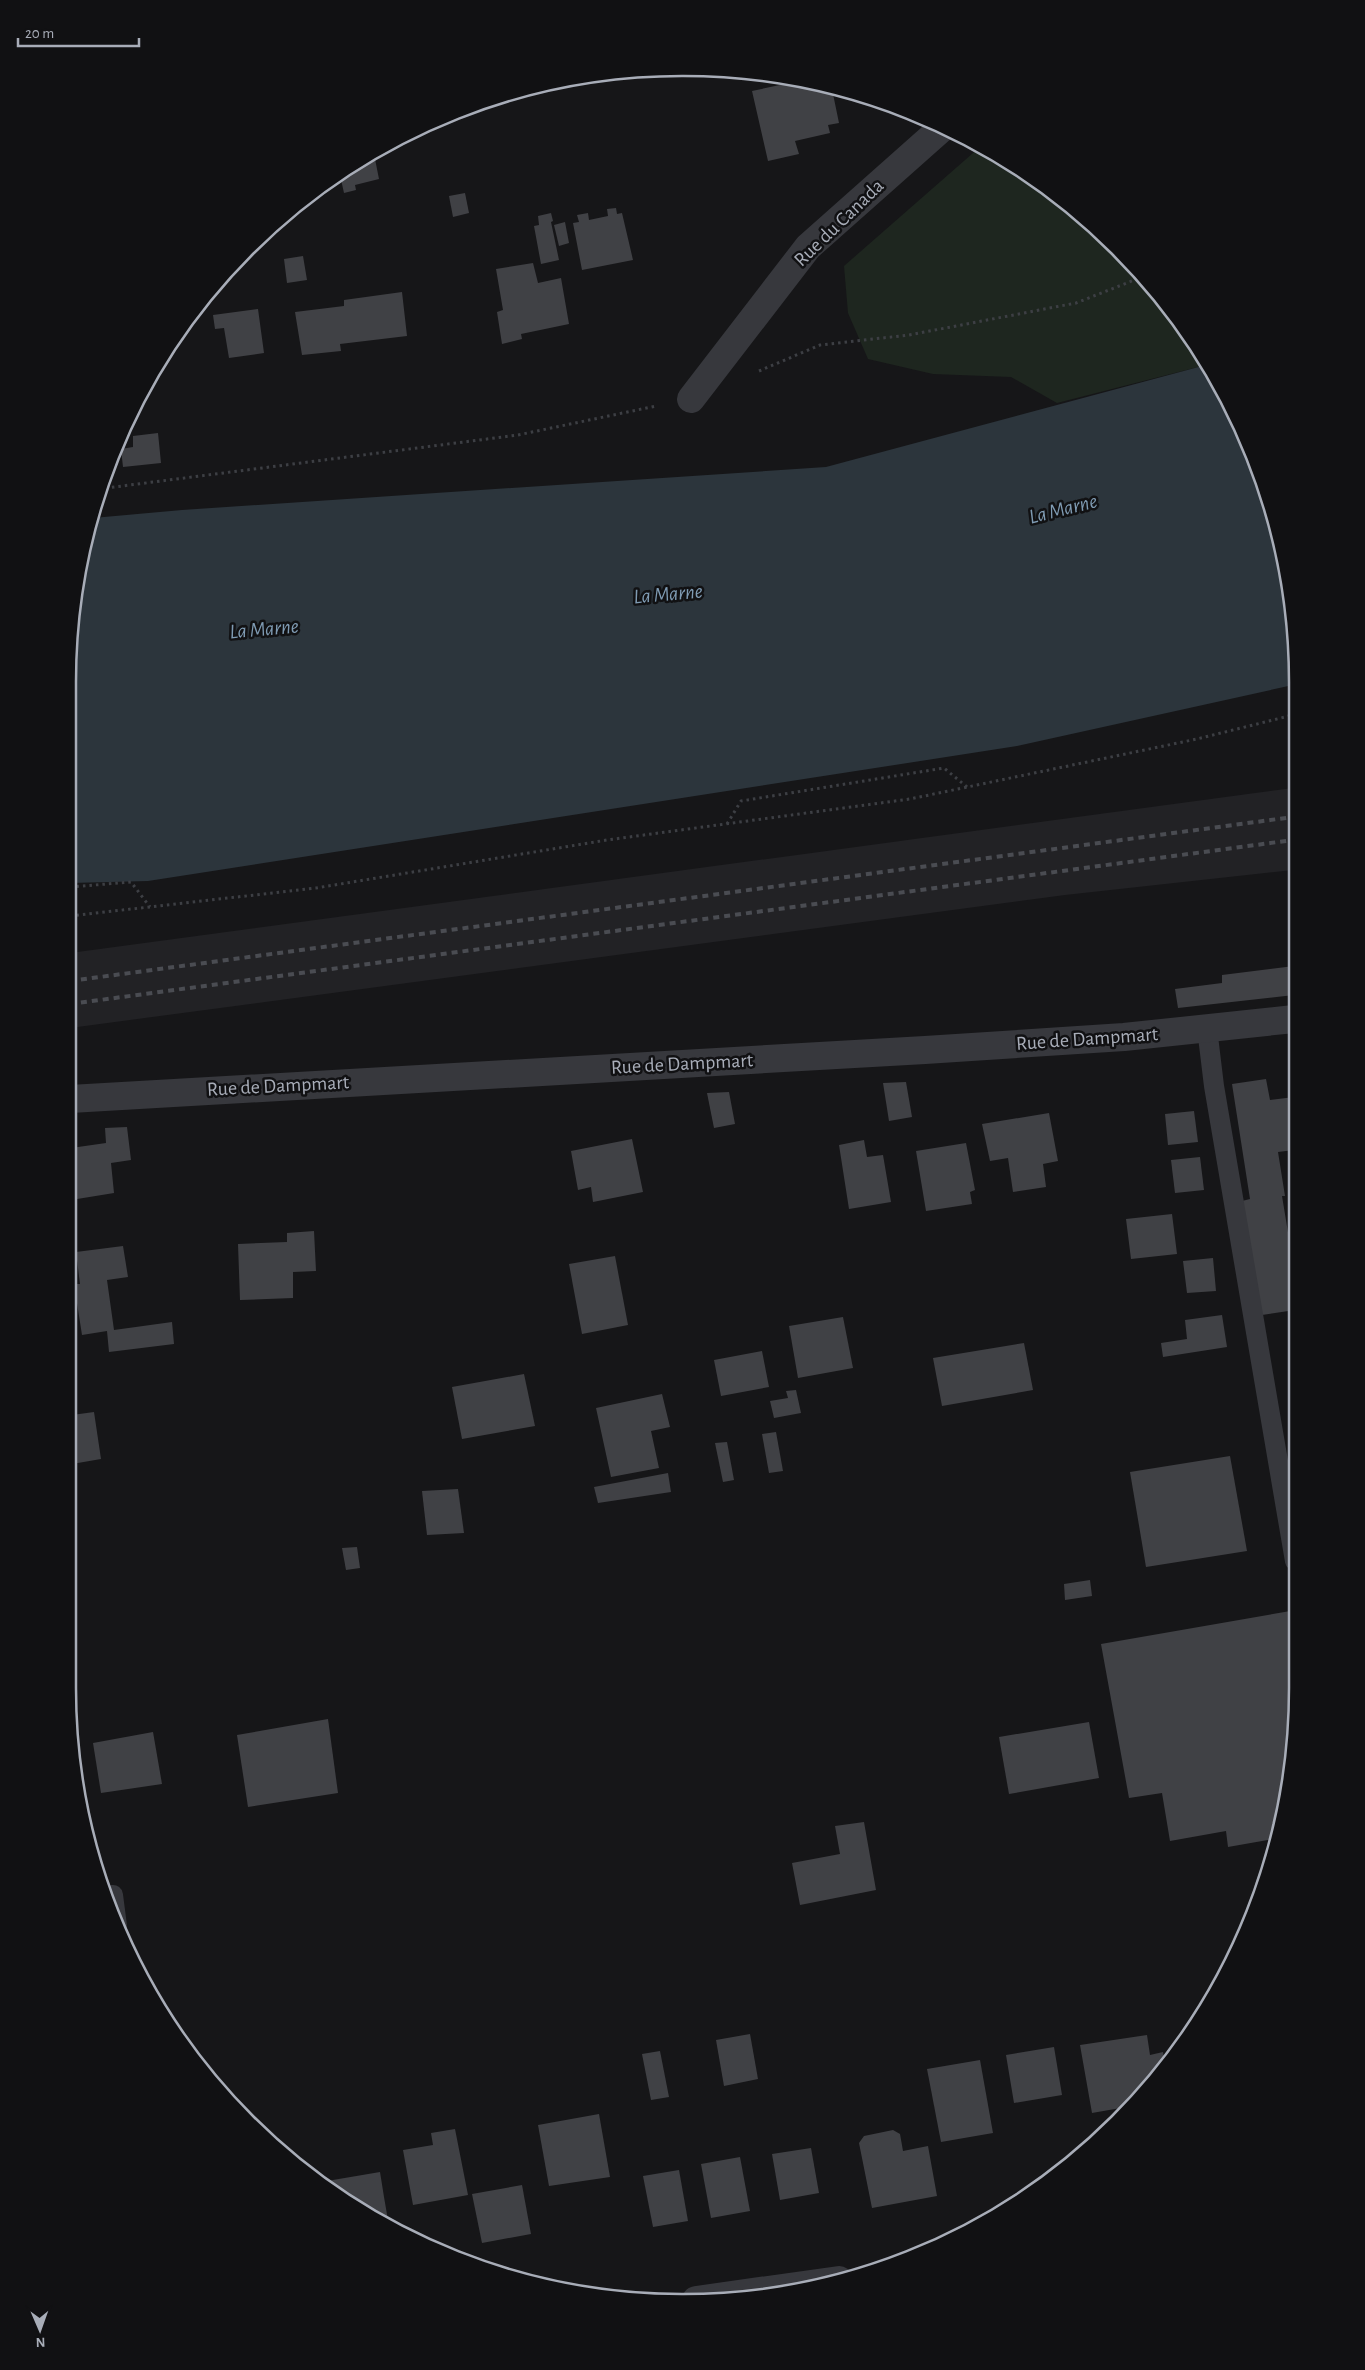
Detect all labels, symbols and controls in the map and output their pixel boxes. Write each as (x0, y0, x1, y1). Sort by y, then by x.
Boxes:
scale bar (18, 15, 139, 47)
text: 20 m (25, 26, 54, 41)
street label: Rue du Canada (790, 176, 888, 270)
water label: La Marne (1027, 490, 1099, 528)
water label: La Marne (632, 581, 704, 607)
water label: La Marne (228, 616, 300, 642)
street label: Rue de Dampmart (1015, 1024, 1159, 1054)
street label: Rue de Dampmart (611, 1050, 754, 1078)
street label: Rue de Dampmart (207, 1072, 350, 1100)
north arrow (15, 2305, 65, 2355)
text: N (35, 2335, 46, 2349)

